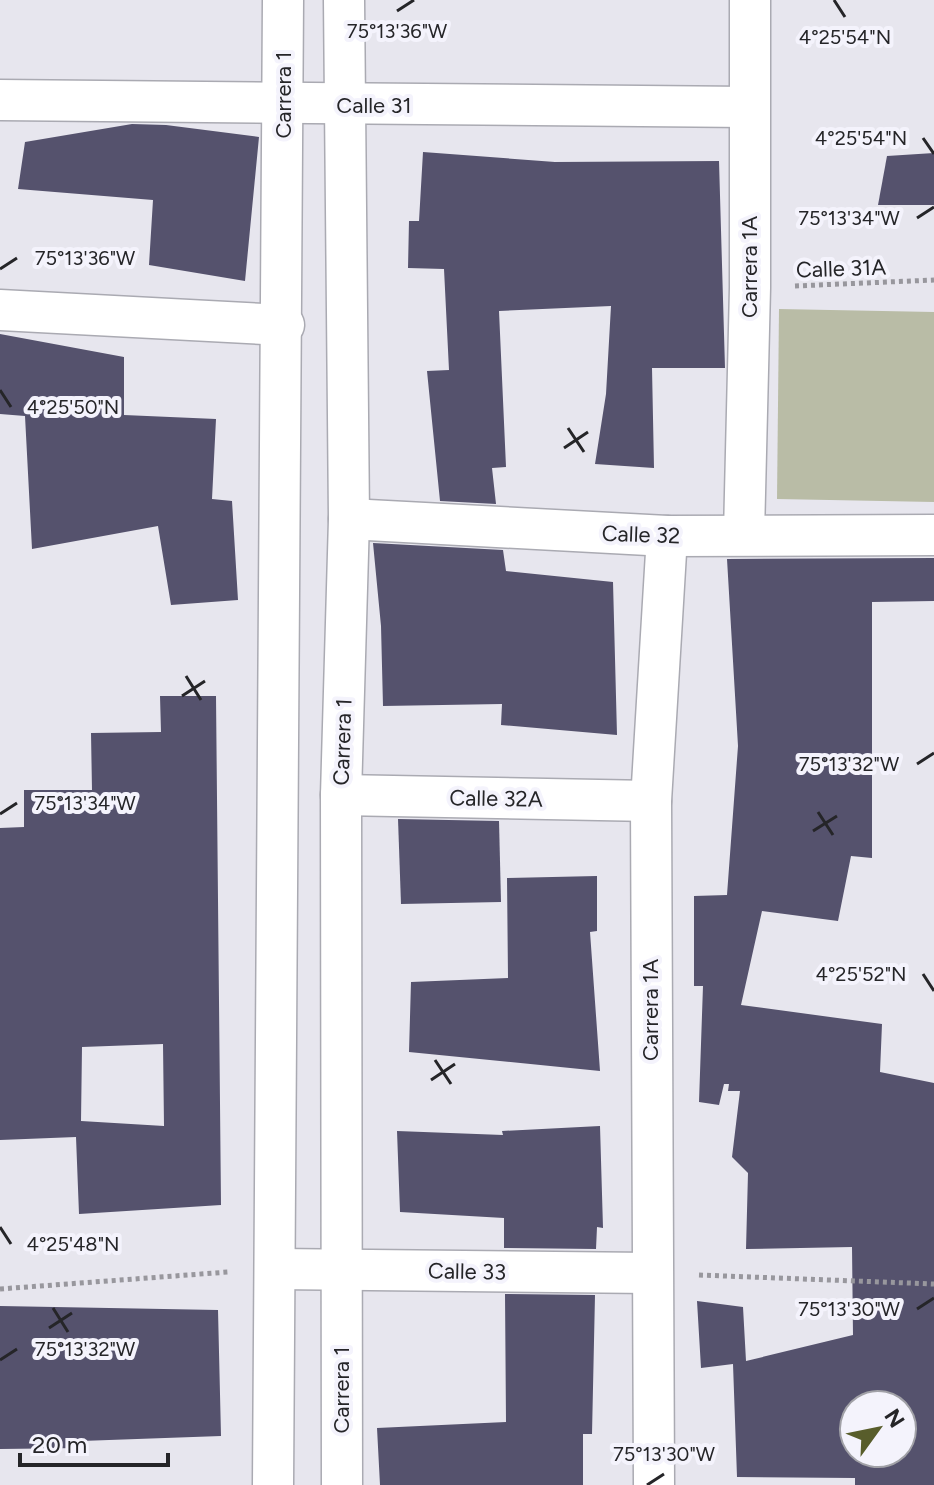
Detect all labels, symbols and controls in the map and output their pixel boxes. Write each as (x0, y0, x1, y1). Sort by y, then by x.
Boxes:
text: 75°13'36"W (347, 19, 447, 43)
text: 4°25'54"N (799, 25, 891, 49)
street label: Carrera 1 (270, 51, 297, 139)
street label: Calle 31 (336, 92, 412, 119)
text: 4°25'54"N (815, 126, 907, 150)
text: 75°13'34"W (798, 206, 900, 230)
street label: Carrera 1A (736, 216, 763, 318)
text: 75°13'36"W (35, 246, 135, 270)
street label: Calle 31A (795, 253, 887, 284)
text: 4°25'50"N (27, 395, 119, 419)
street label: Calle 32 (601, 520, 681, 549)
street label: Carrera 1 (327, 698, 358, 786)
text: 75°13'32"W (799, 752, 899, 776)
street label: Calle 32A (449, 784, 543, 813)
text: 75°13'34"W (34, 791, 136, 815)
street label: Carrera 1A (637, 959, 664, 1061)
text: 4°25'52"N (815, 962, 907, 986)
text: 4°25'48"N (26, 1232, 120, 1256)
street label: Calle 33 (428, 1257, 506, 1286)
text: 75°13'30"W (798, 1297, 900, 1321)
text: 75°13'32"W (35, 1337, 135, 1361)
street label: Carrera 1 (328, 1346, 355, 1434)
north arrow (838, 1389, 918, 1469)
text: N (878, 1404, 910, 1433)
scale bar (20, 1417, 168, 1467)
text: 20 m (32, 1430, 87, 1459)
text: 75°13'30"W (613, 1442, 715, 1466)

